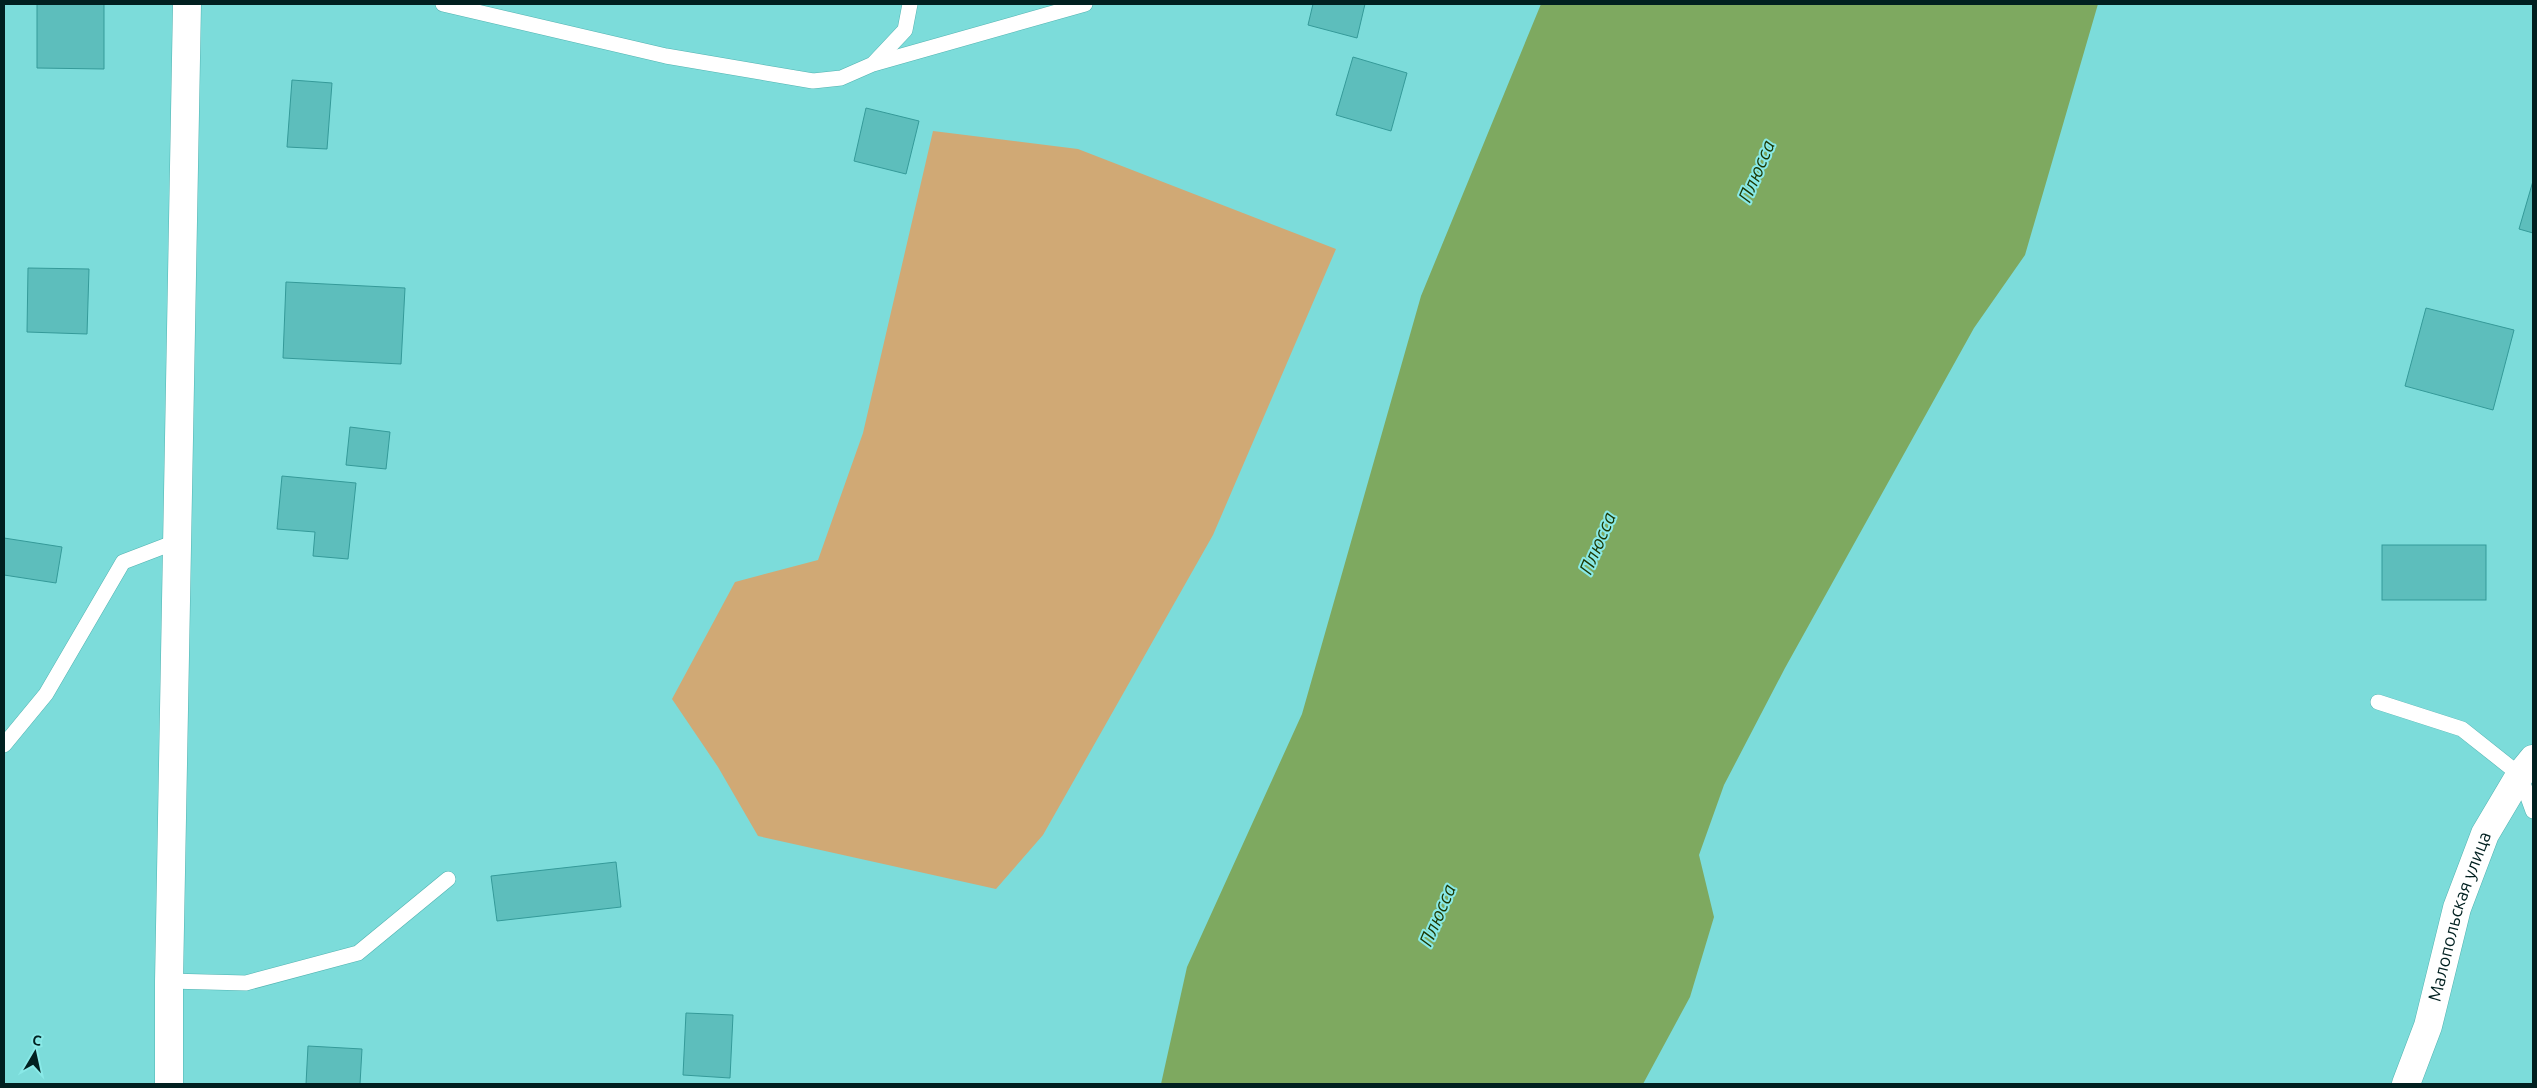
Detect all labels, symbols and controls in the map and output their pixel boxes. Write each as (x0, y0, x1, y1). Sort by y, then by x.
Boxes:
water label: Плюсса (1733, 137, 1779, 205)
water label: Плюсса (1574, 509, 1620, 577)
street label: Малопольская улица (2423, 829, 2494, 1003)
water label: Плюсса (1414, 881, 1460, 949)
north arrow (10, 1028, 60, 1078)
text: С (31, 1032, 43, 1049)

